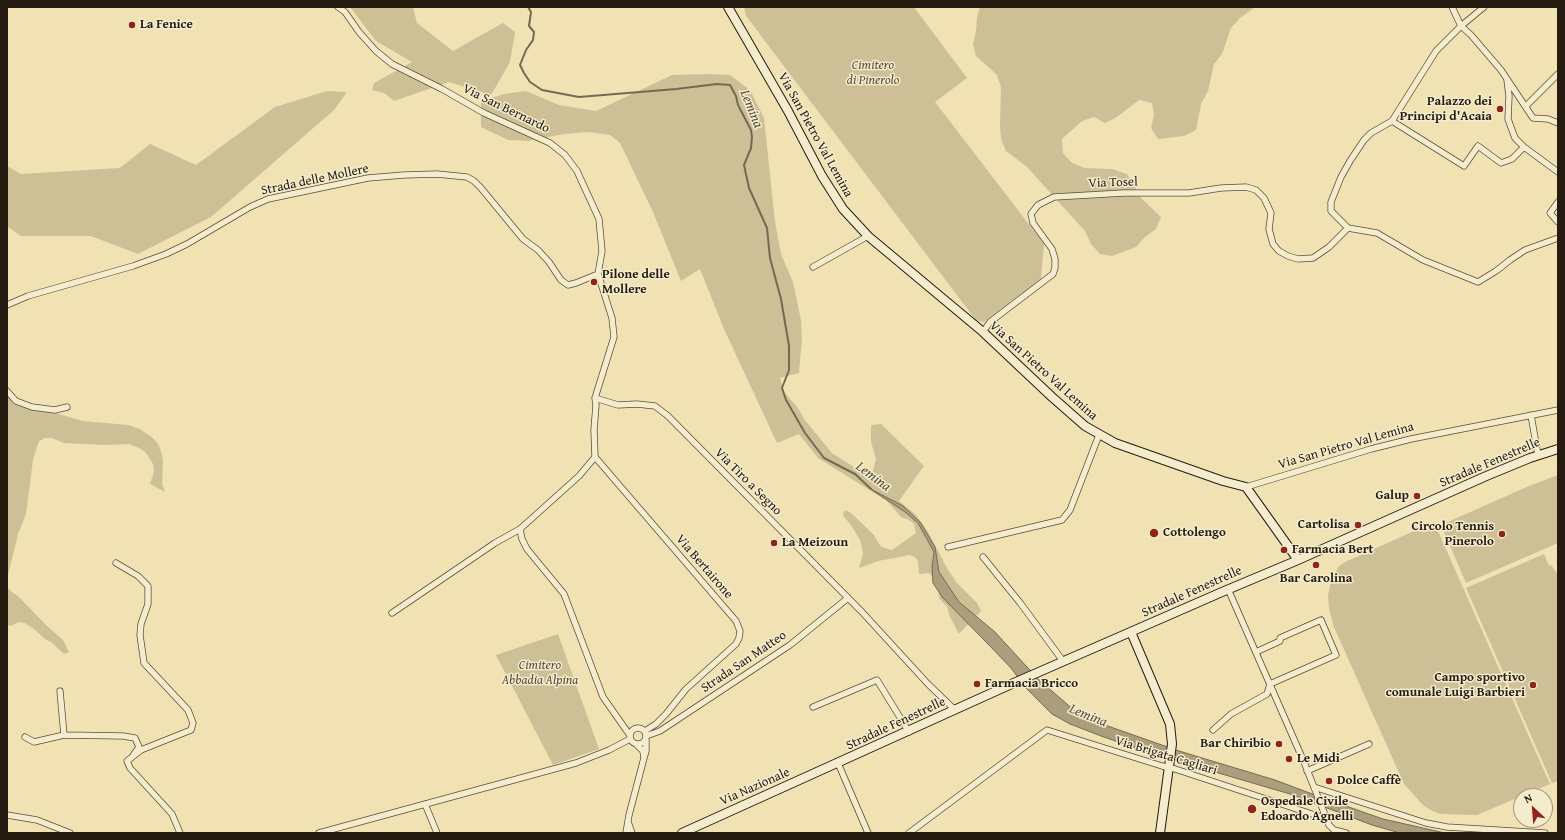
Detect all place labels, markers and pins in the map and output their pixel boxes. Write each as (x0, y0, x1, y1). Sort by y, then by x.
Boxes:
place label: La Fenice (140, 17, 193, 33)
marker: La Fenice (127, 20, 137, 30)
place label: Palazzo dei Principi d'Acaia (1400, 94, 1492, 125)
marker: Palazzo dei Principi d'Acaia (1495, 104, 1505, 114)
place label: Pilone delle Mollere (602, 267, 670, 298)
marker: Pilone delle Mollere (589, 277, 599, 287)
place label: Galup (1376, 488, 1409, 504)
marker: Galup (1412, 491, 1422, 501)
place label: Cartolisa (1298, 517, 1350, 533)
place label: Circolo Tennis Pinerolo (1412, 519, 1494, 550)
marker: Cartolisa (1353, 520, 1363, 530)
place label: Cottolengo (1163, 525, 1226, 541)
marker: Cottolengo (1148, 527, 1160, 539)
marker: Circolo Tennis Pinerolo (1497, 529, 1507, 539)
place label: La Meizoun (782, 535, 848, 551)
marker: La Meizoun (769, 538, 779, 548)
place label: Farmacia Bert (1292, 542, 1374, 558)
marker: Farmacia Bert (1279, 545, 1289, 555)
marker: Bar Carolina (1311, 560, 1321, 570)
place label: Bar Carolina (1280, 571, 1352, 587)
place label: Campo sportivo comunale Luigi Barbieri (1386, 670, 1525, 701)
place label: Farmacia Bricco (985, 676, 1078, 692)
marker: Farmacia Bricco (972, 679, 982, 689)
marker: Campo sportivo comunale Luigi Barbieri (1528, 680, 1538, 690)
place label: Bar Chiribio (1200, 736, 1271, 752)
marker: Bar Chiribio (1274, 739, 1284, 749)
place label: Le Midi (1297, 751, 1340, 767)
marker: Le Midi (1284, 754, 1294, 764)
place label: Dolce Caffè (1337, 773, 1401, 789)
marker: Dolce Caffè (1324, 776, 1334, 786)
place label: Ospedale Civile Edoardo Agnelli (1261, 794, 1353, 825)
marker: Ospedale Civile Edoardo Agnelli (1246, 803, 1258, 815)

